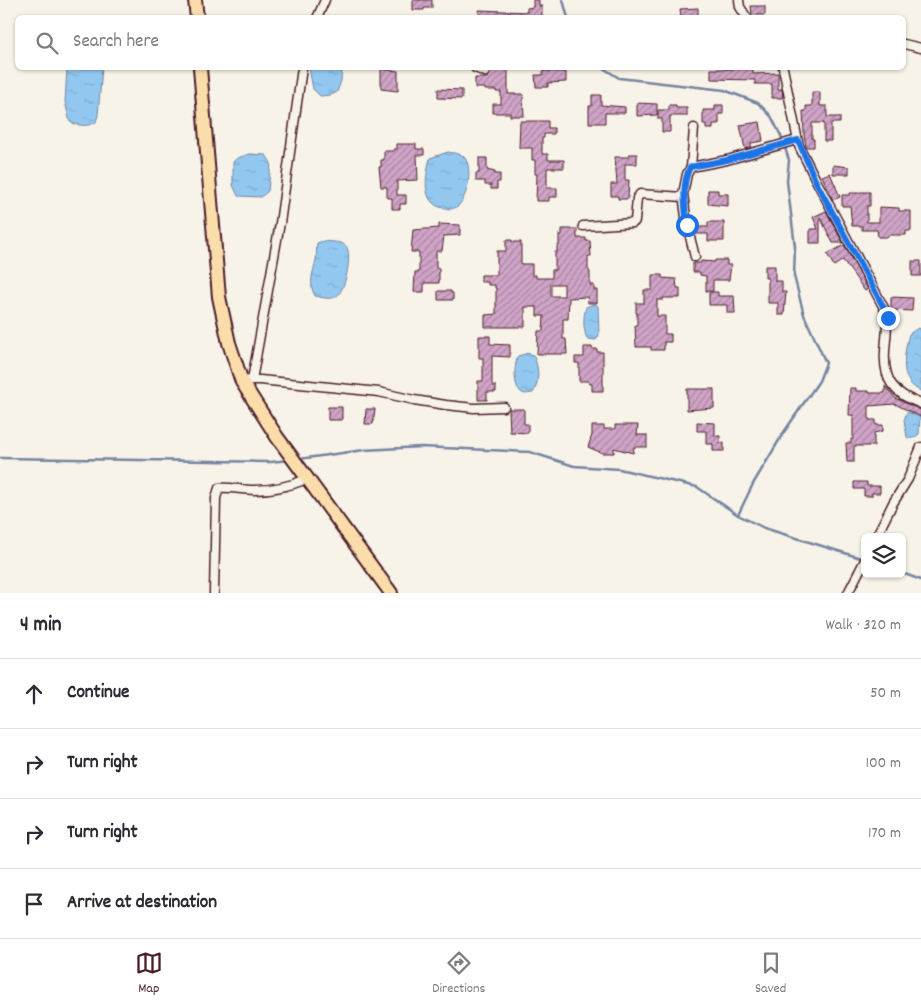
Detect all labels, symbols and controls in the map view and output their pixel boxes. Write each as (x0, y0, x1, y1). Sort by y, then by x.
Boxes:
search box (15, 15, 906, 70)
icon: search (33, 29, 61, 57)
text: Search here (73, 29, 159, 56)
route start (676, 214, 699, 237)
route end (877, 307, 900, 330)
map controls (861, 533, 906, 578)
button: layers (861, 533, 906, 578)
text: 4 min (20, 611, 62, 641)
text: Walk · 320 m (825, 614, 901, 637)
icon: ahead (20, 680, 48, 708)
text: Continue (67, 680, 129, 707)
text: 50 m (870, 682, 901, 705)
icon: right (20, 750, 48, 778)
text: Turn right (67, 750, 138, 777)
text: 100 m (865, 752, 901, 775)
icon: right (20, 820, 48, 848)
text: Turn right (67, 820, 138, 847)
text: 170 m (868, 822, 901, 845)
icon: arrive (20, 890, 48, 918)
text: Arrive at destination (67, 890, 217, 917)
tab: Map (135, 949, 163, 999)
tab: Directions (432, 949, 485, 999)
tab: Saved (755, 949, 786, 999)

